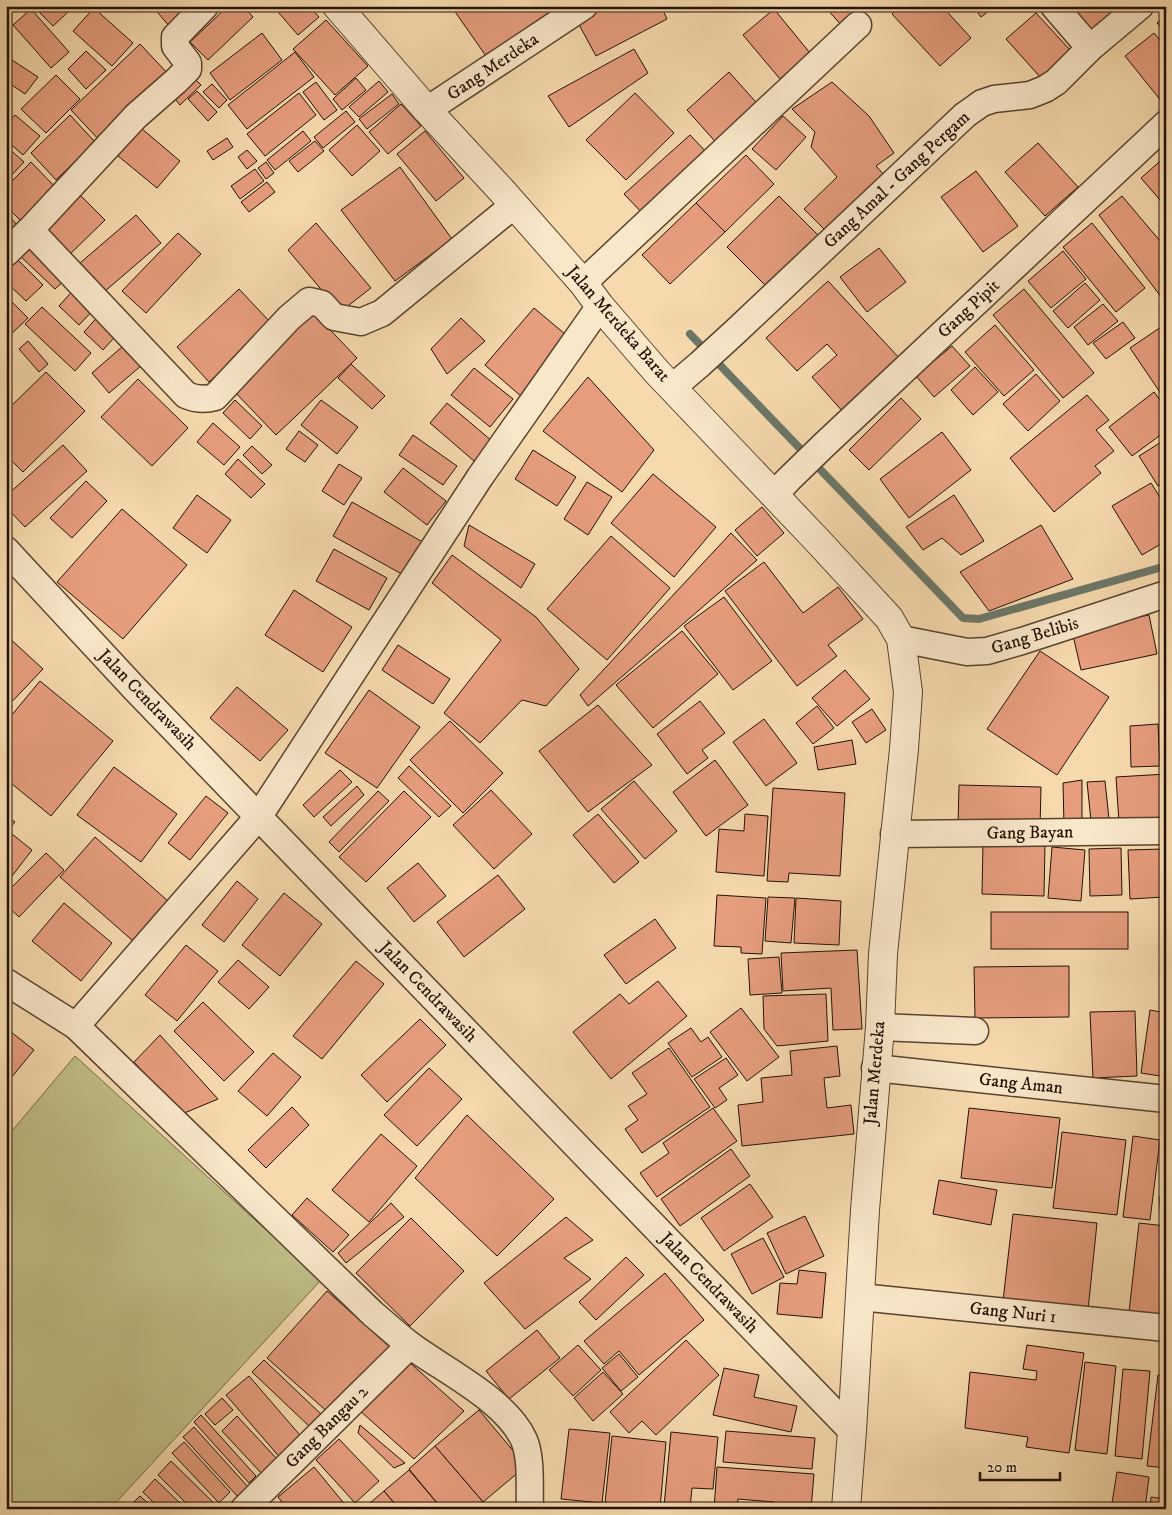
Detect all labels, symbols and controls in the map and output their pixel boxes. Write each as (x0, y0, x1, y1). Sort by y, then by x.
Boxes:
street label: Gang Merdeka (443, 28, 543, 106)
street label: Gang Amal - Gang Pergam (819, 107, 975, 253)
street label: Jalan Merdeka Barat (560, 260, 675, 387)
street label: Gang Pipit (933, 275, 1005, 343)
street label: Gang Belibis (989, 612, 1081, 660)
street label: Jalan Cendrawasih (92, 643, 201, 756)
street label: Gang Bayan (986, 821, 1074, 845)
street label: Jalan Cendrawasih (373, 935, 482, 1048)
street label: Jalan Merdeka (859, 1020, 891, 1128)
street label: Gang Aman (978, 1069, 1065, 1099)
street label: Jalan Cendrawasih (654, 1226, 763, 1339)
street label: Gang Nuri 1 (969, 1298, 1057, 1328)
street label: Gang Bangau 2 (281, 1381, 373, 1473)
scale bar (980, 1450, 1060, 1482)
text: 20 m (987, 1458, 1017, 1477)

